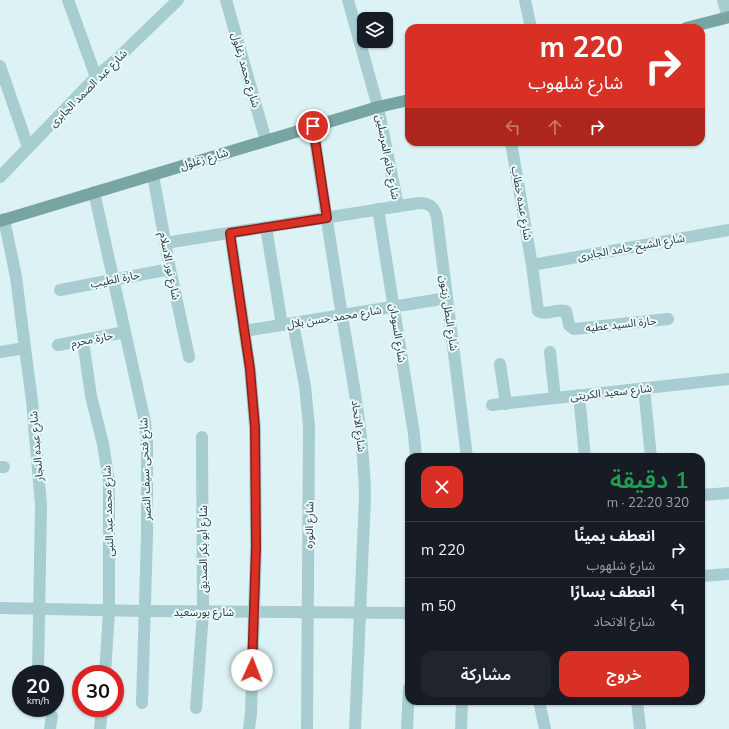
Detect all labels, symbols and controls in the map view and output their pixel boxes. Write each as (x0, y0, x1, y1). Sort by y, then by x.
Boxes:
map controls (357, 12, 393, 48)
button: layers (357, 12, 393, 48)
text: 220 m (540, 29, 623, 64)
street label: شارع محمد زغلول (228, 31, 264, 110)
icon: right (637, 40, 689, 92)
street label: شارع عبد الصمد الجابرى (46, 46, 131, 131)
text: شارع شلهوب (528, 71, 623, 94)
pin (296, 109, 330, 143)
street label: شارع خاتم المرسلين (371, 113, 403, 201)
icon: arrive (302, 115, 324, 137)
icon: left (502, 116, 524, 138)
icon: ahead (544, 116, 566, 138)
icon: right (586, 116, 608, 138)
street label: شارع زغلول (178, 145, 230, 174)
street label: شارع عبده خطاب (508, 165, 535, 242)
street label: شارع نور الاسلام (156, 231, 184, 302)
street label: شارع الشيخ حامد الجابرى (576, 231, 686, 264)
street label: حارة الطيب (89, 267, 141, 291)
street label: شارع البطل زيتون (436, 274, 461, 352)
street label: شارع السودان (385, 302, 410, 364)
street label: شارع محمد حسن بلال (285, 303, 383, 332)
street label: حارة السيد عطيه (585, 313, 658, 335)
street label: حارة محرم (70, 328, 115, 351)
street label: شارع سعيد الكريتى (569, 381, 653, 404)
street label: شارع الاتحاد (348, 399, 369, 453)
street label: شارع عبده النجار (26, 410, 47, 483)
street label: شارع فتحى سيف النصر (136, 417, 155, 522)
text: 1 دقيقة (610, 464, 689, 494)
street label: شارع محمد عبد النبى (99, 465, 118, 557)
button: close (421, 466, 463, 508)
text: 320 m · 22:20 (607, 494, 689, 510)
street label: شارع الثوره (302, 501, 317, 549)
street label: شارع أبو بكر الصديق (196, 505, 211, 593)
text: انعطف يمينًا (574, 526, 655, 545)
icon: right (667, 539, 689, 561)
text: 220 m (421, 540, 465, 559)
text: شارع شلهوب (587, 557, 655, 573)
text: انعطف يسارًا (570, 582, 655, 601)
icon: left (667, 595, 689, 617)
text: 50 m (421, 596, 456, 615)
street label: شارع بورسعيد (174, 605, 235, 620)
text: شارع الاتحاد (593, 613, 655, 629)
position arrow (231, 649, 273, 691)
button: مشاركة (421, 651, 551, 697)
button: خروج (559, 651, 689, 697)
speed limit sign: 30 (72, 665, 124, 717)
text: 20 (26, 673, 50, 698)
text: km/h (27, 694, 49, 707)

